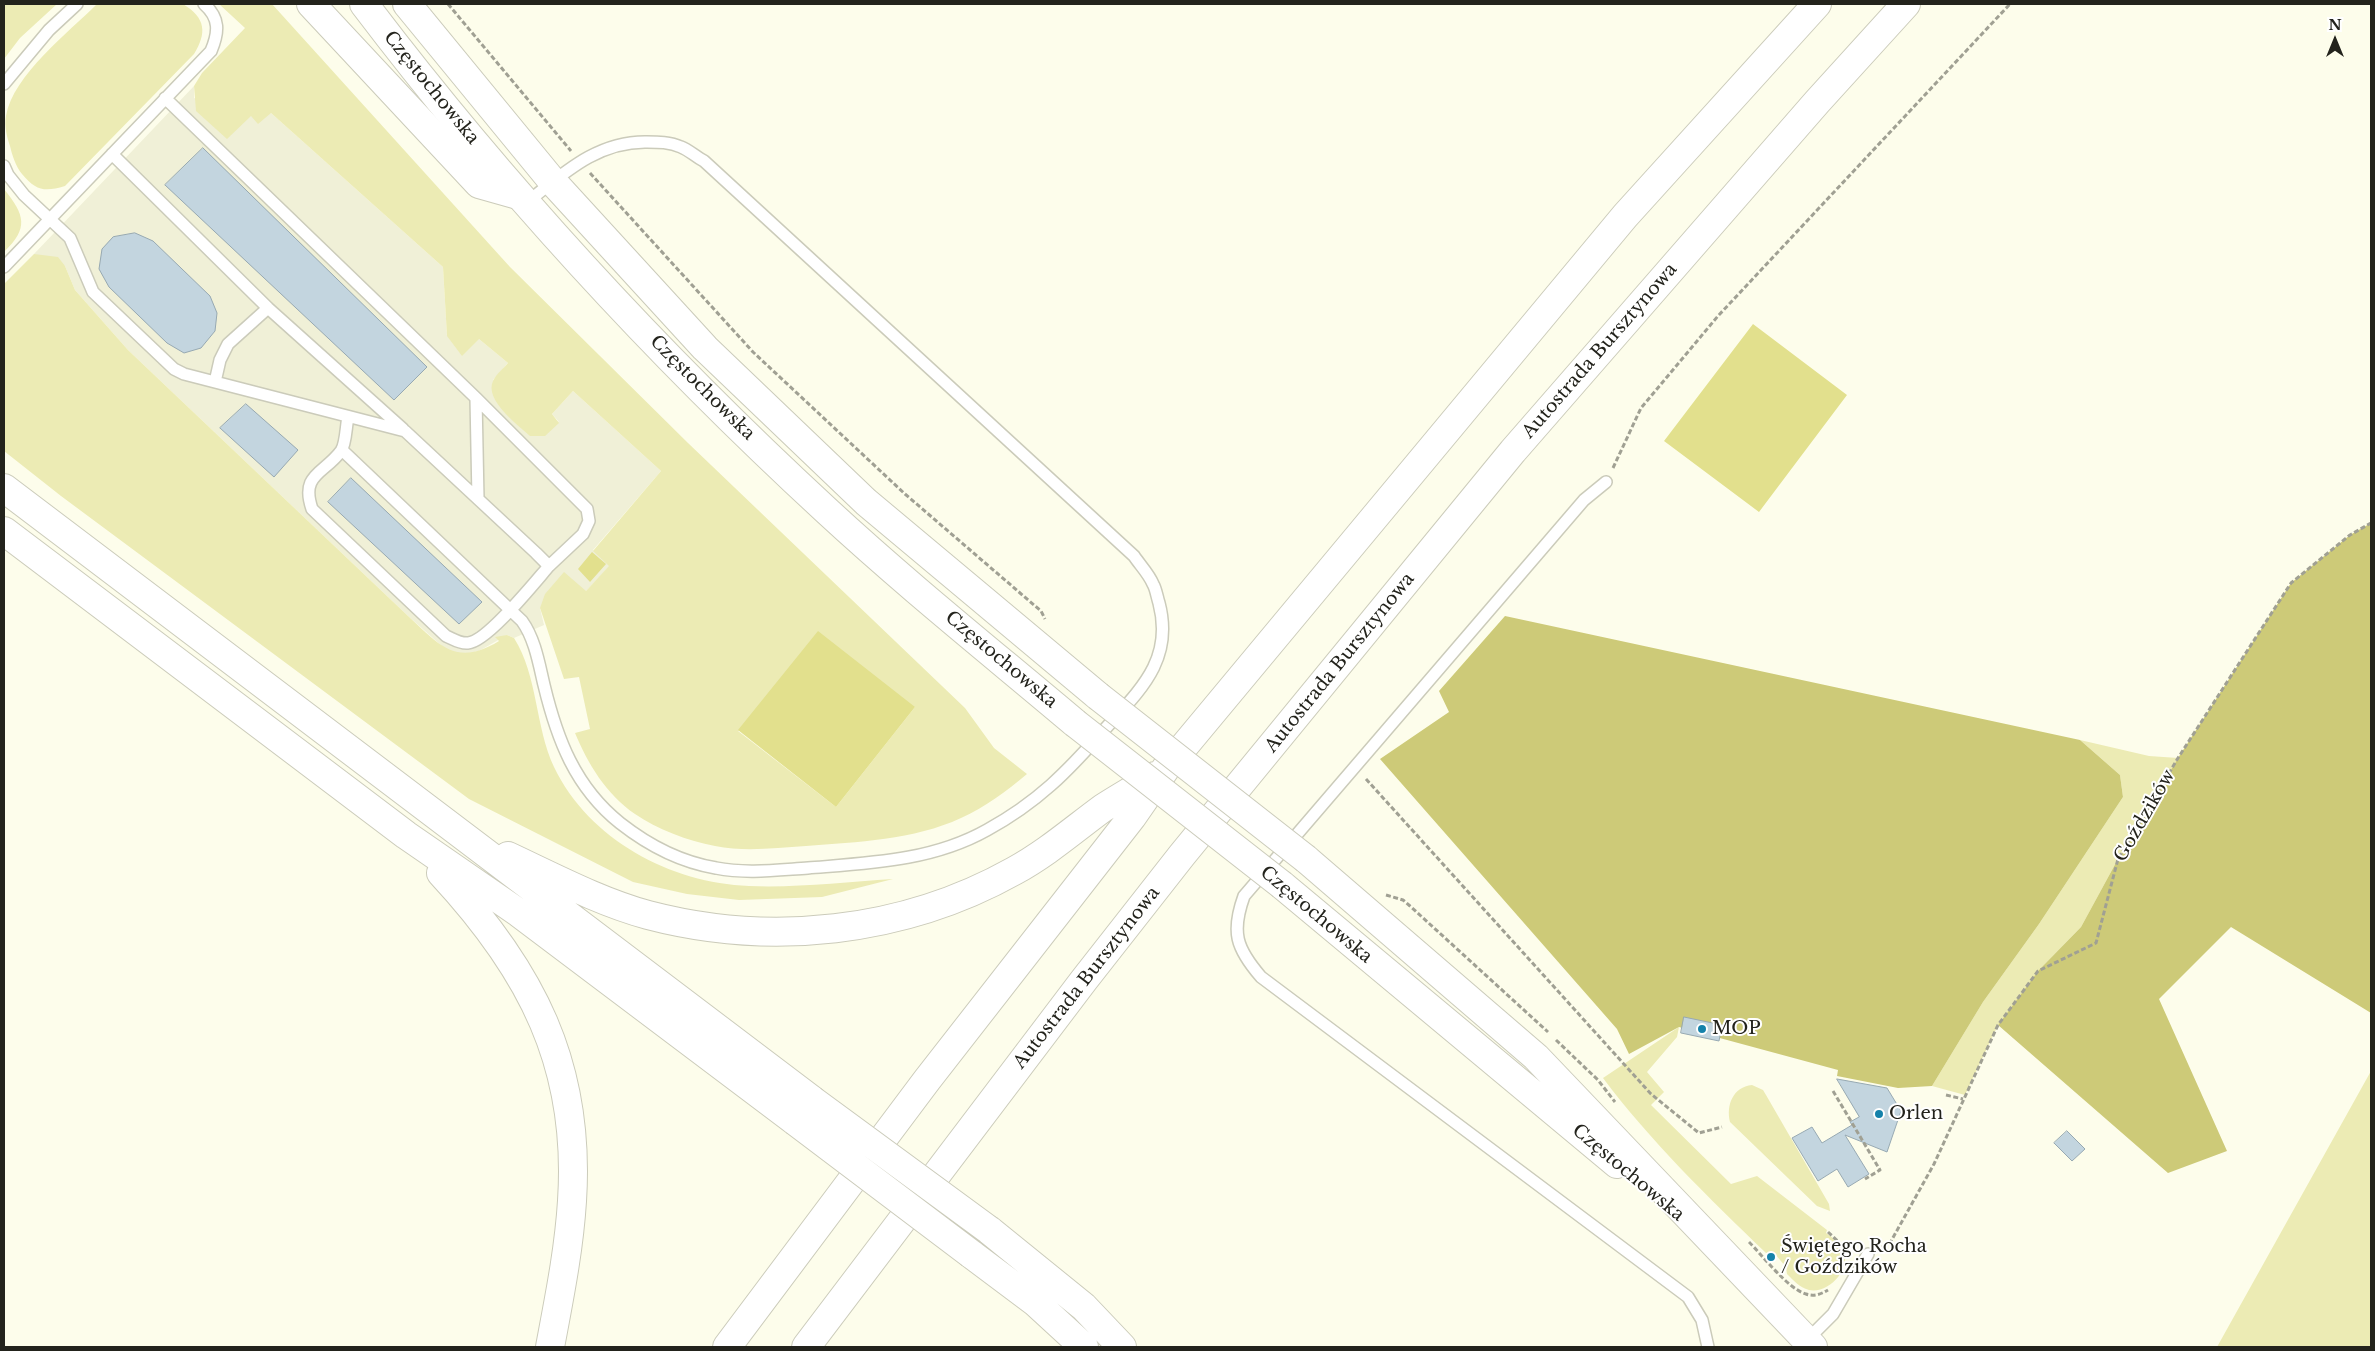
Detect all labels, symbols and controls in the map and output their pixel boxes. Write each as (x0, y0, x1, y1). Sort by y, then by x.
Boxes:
north arrow (2310, 15, 2360, 65)
text: N (2328, 16, 2342, 34)
street label: Częstochowska (379, 27, 483, 149)
street label: Autostrada Bursztynowa (1518, 259, 1682, 443)
street label: Częstochowska (645, 331, 759, 445)
street label: Autostrada Bursztynowa (1261, 569, 1419, 757)
street label: Częstochowska (941, 607, 1061, 713)
street label: Goździków (2110, 766, 2180, 866)
street label: Częstochowska (1256, 862, 1376, 968)
street label: Autostrada Bursztynowa (1009, 883, 1165, 1073)
place label: MOP (1712, 1018, 1761, 1040)
marker: MOP (1696, 1023, 1708, 1035)
place label: Orlen (1889, 1103, 1943, 1125)
marker: Orlen (1873, 1108, 1885, 1120)
street label: Częstochowska (1568, 1120, 1688, 1226)
place label: Świętego Rocha / Goździków (1781, 1236, 1927, 1278)
marker: Świętego Rocha / Goździków (1765, 1251, 1777, 1263)

